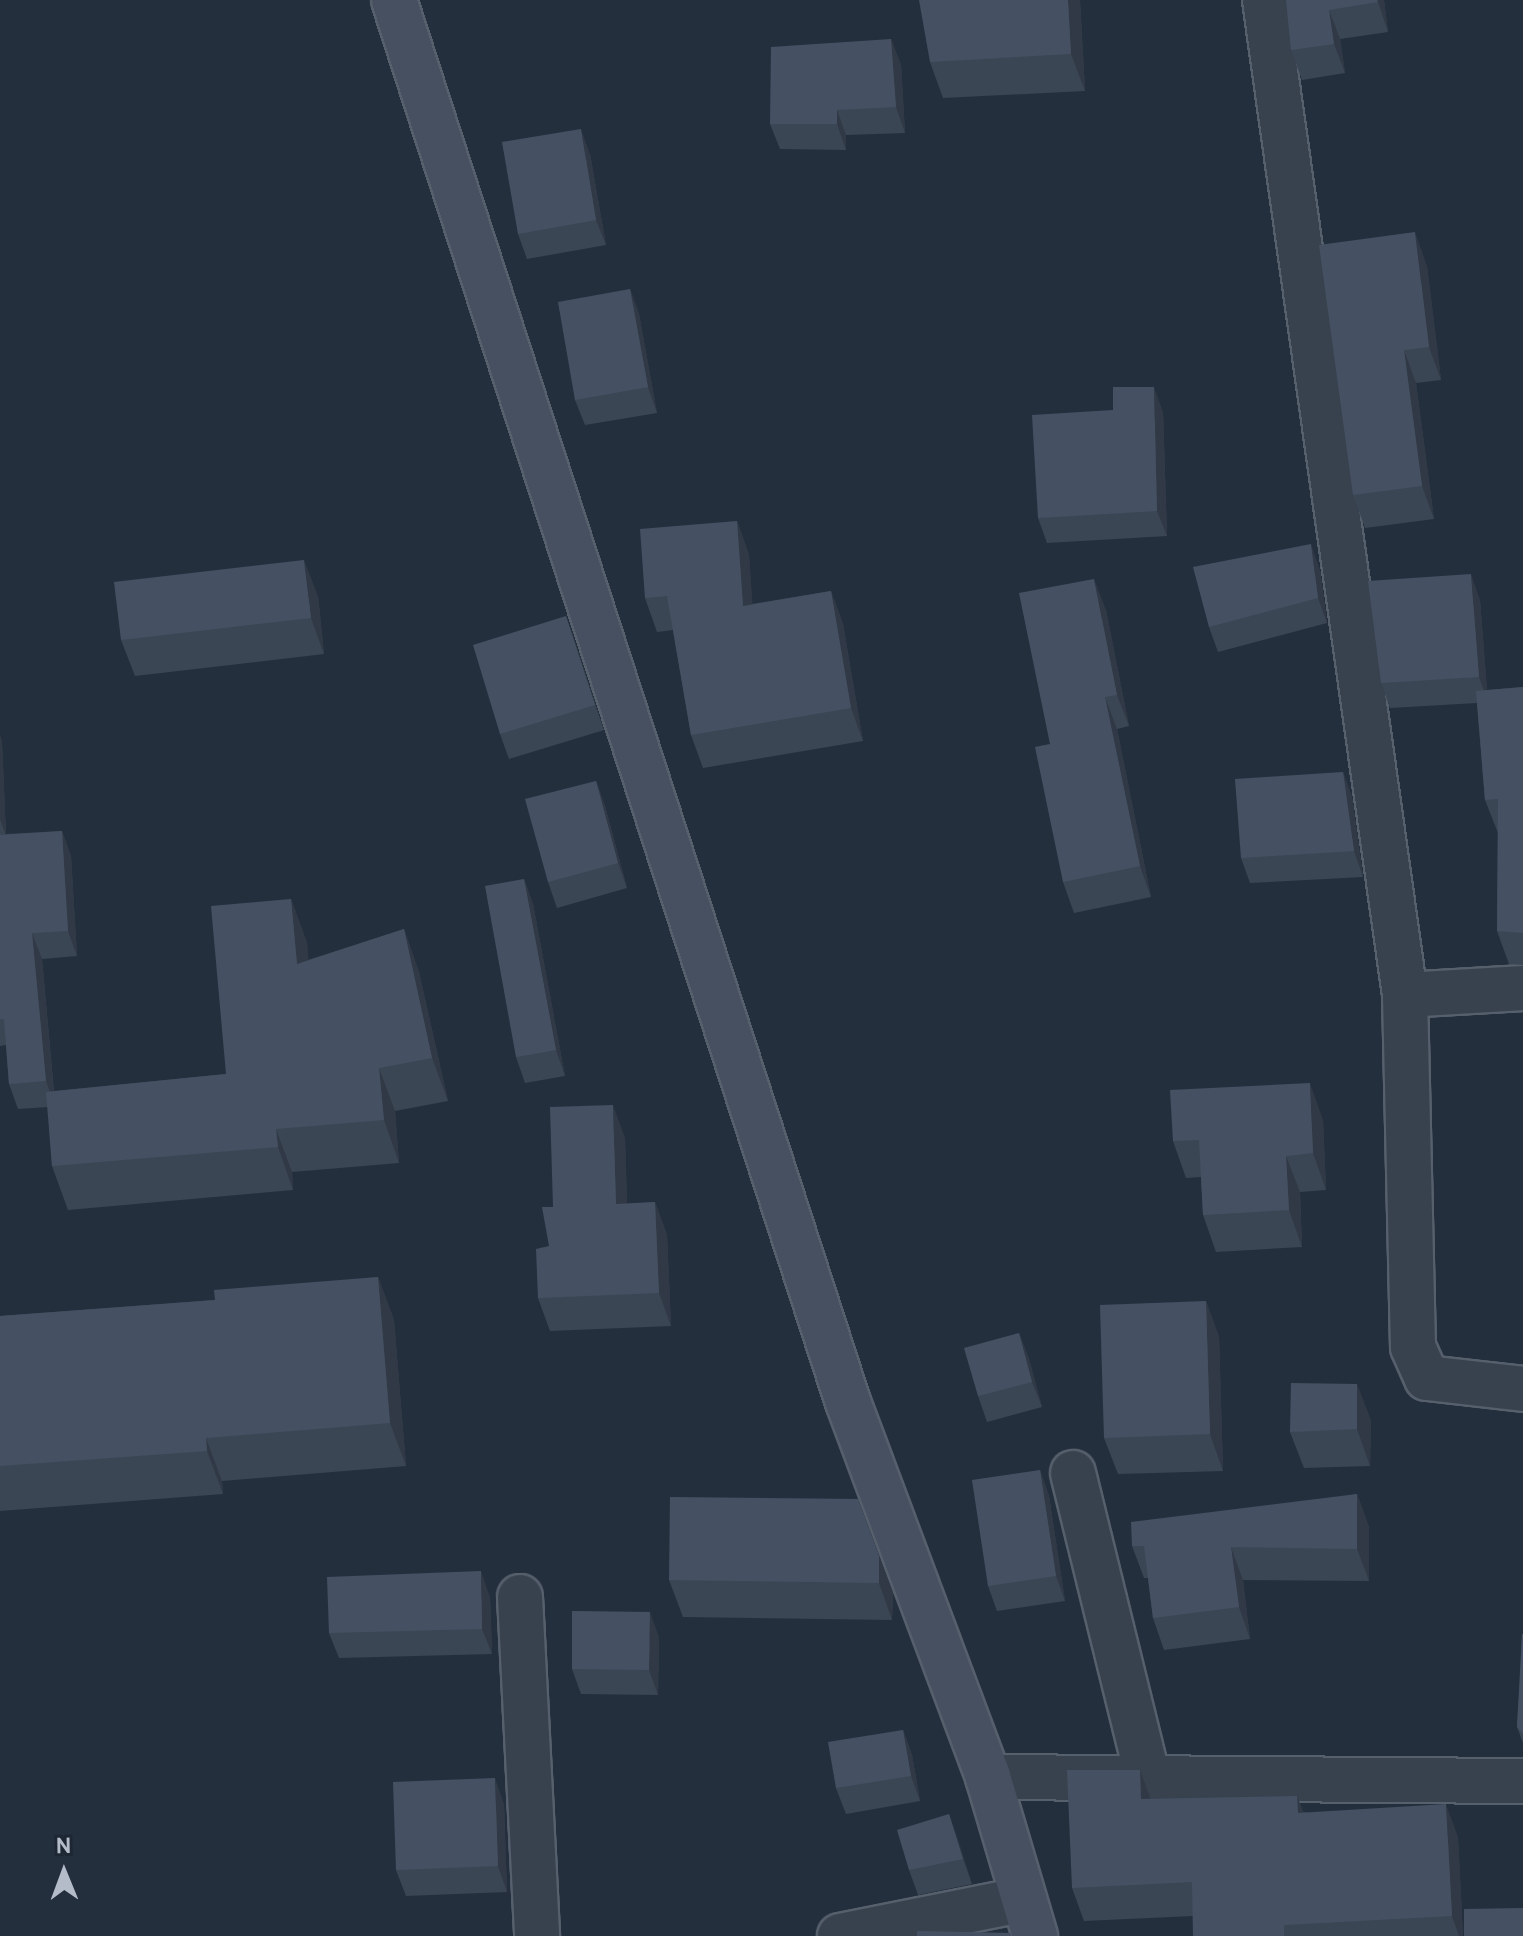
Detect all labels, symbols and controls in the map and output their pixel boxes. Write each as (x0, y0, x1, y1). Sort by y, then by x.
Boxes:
north arrow (24, 1832, 104, 1912)
text: N (55, 1834, 72, 1861)

